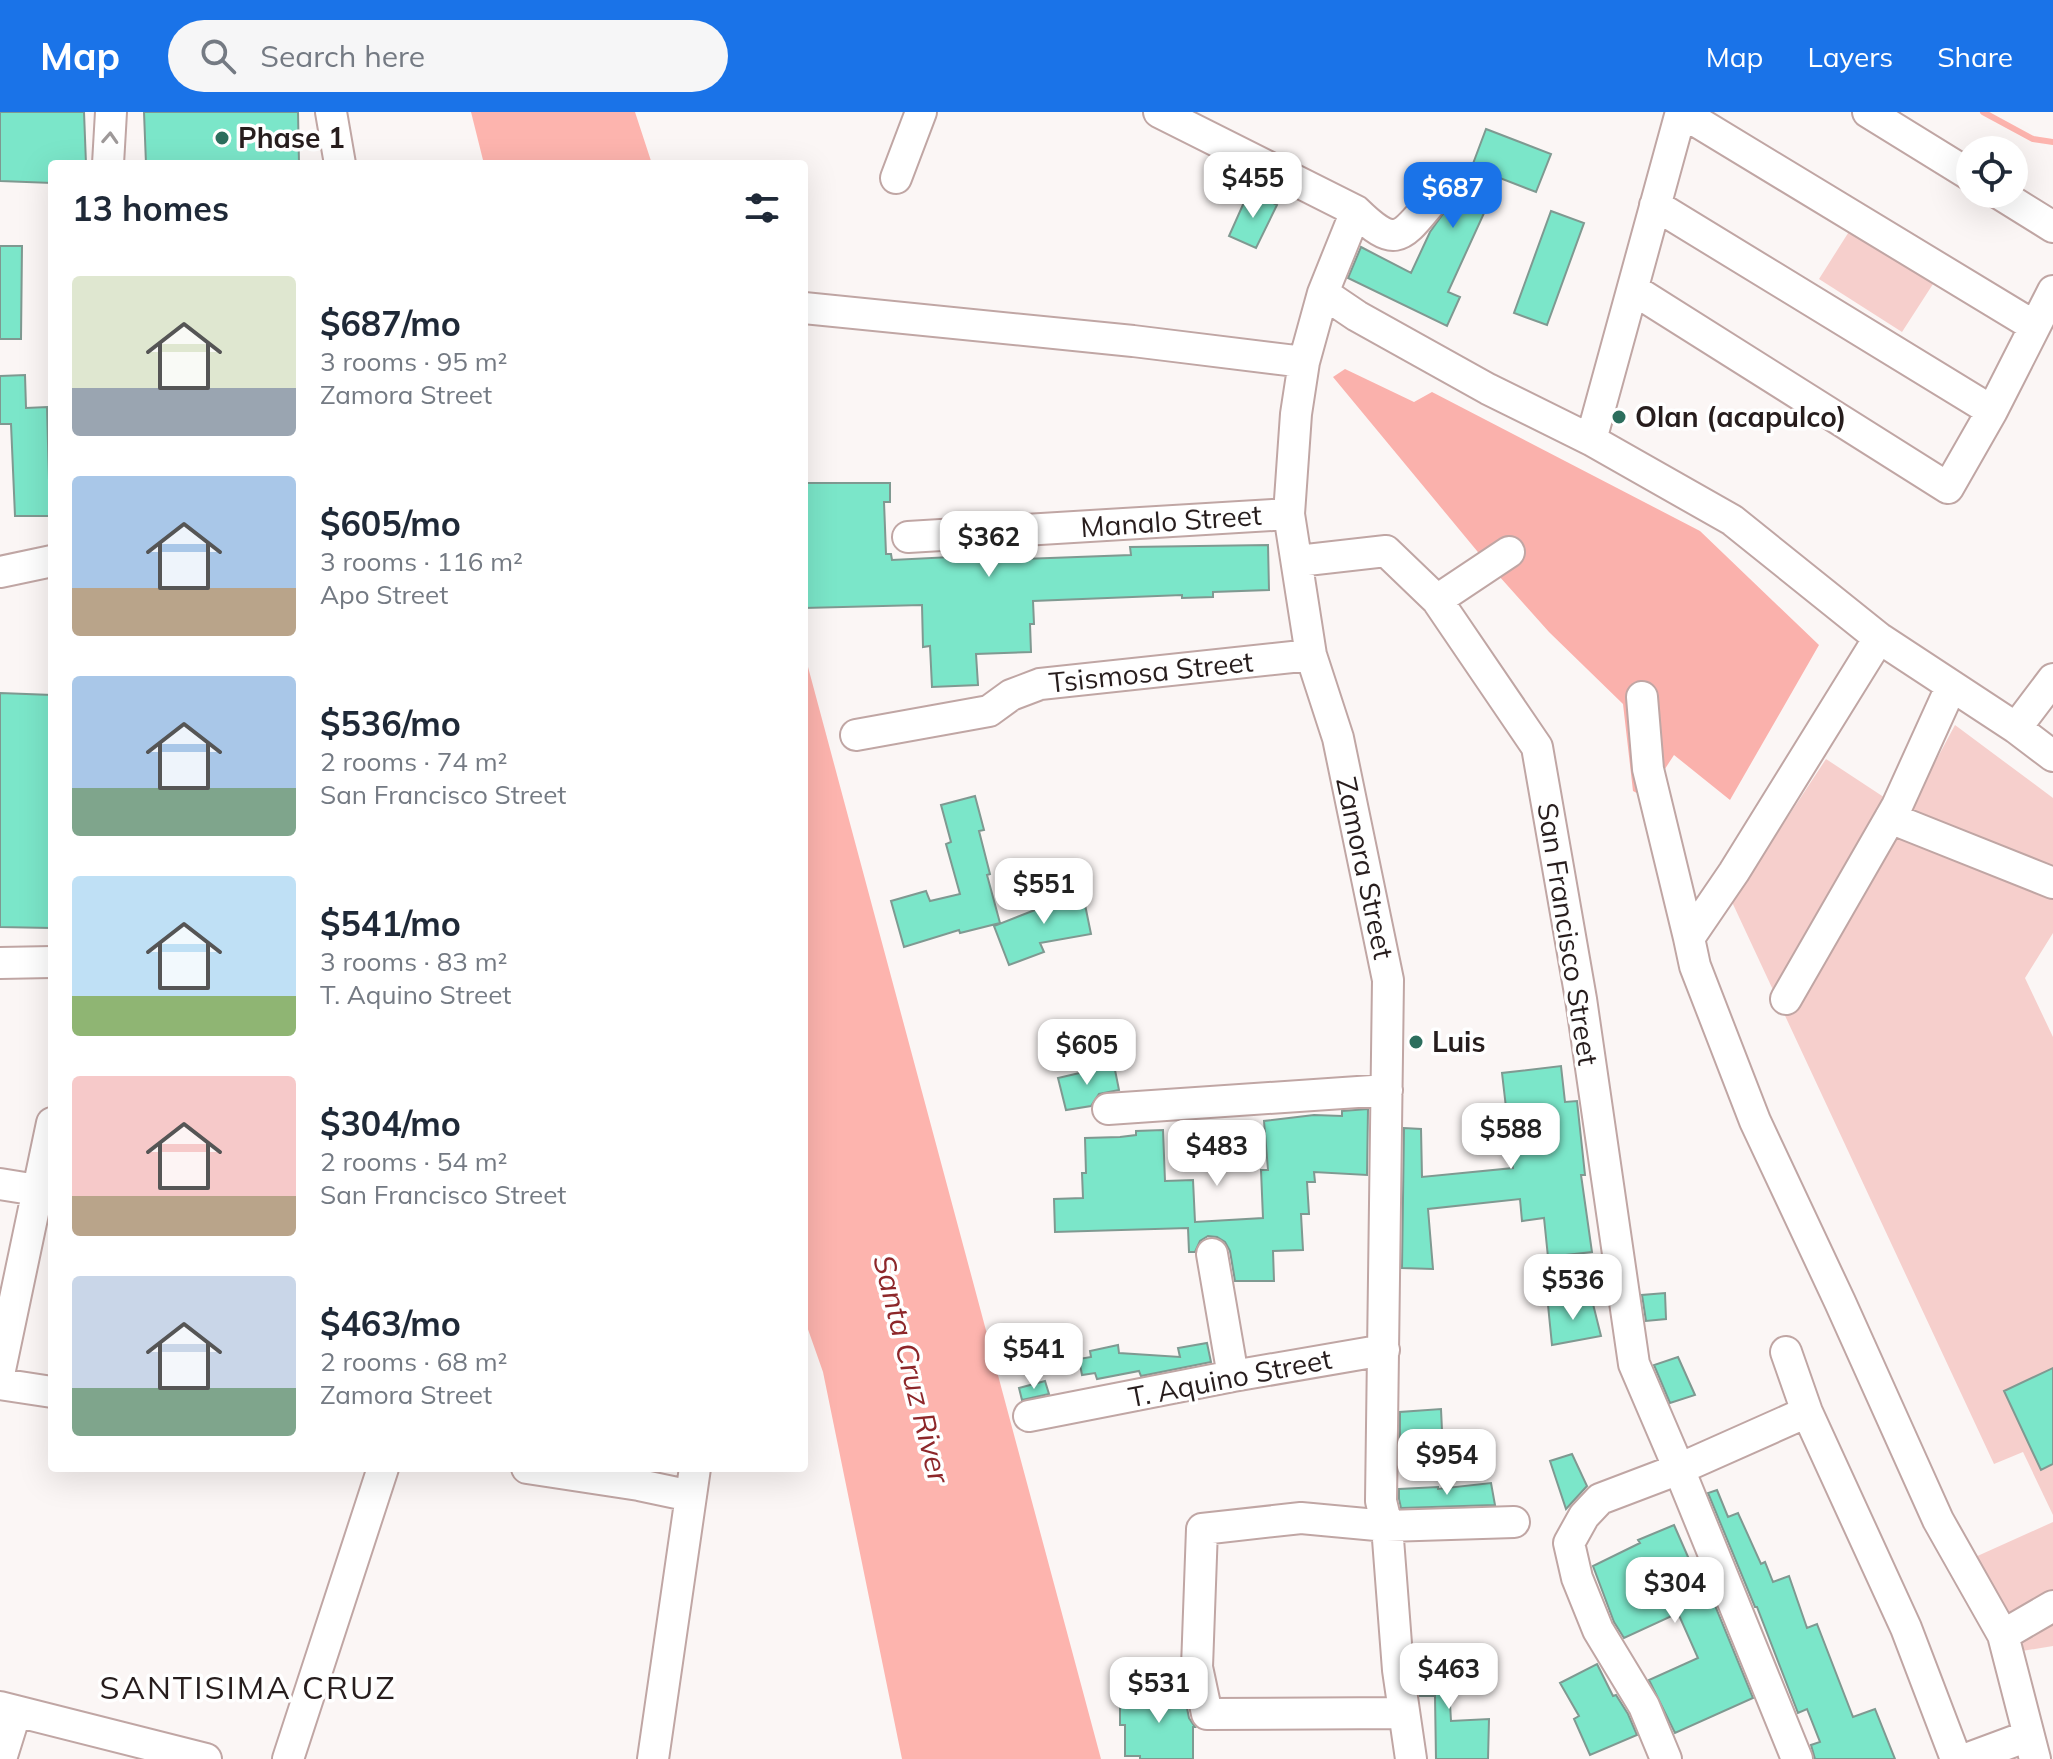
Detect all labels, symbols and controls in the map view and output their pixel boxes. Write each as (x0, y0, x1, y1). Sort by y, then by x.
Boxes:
search box (168, 20, 728, 92)
text: Map (40, 32, 120, 80)
icon: search (196, 34, 240, 78)
text: Search here (260, 37, 425, 75)
text: Map (1706, 39, 1763, 74)
text: Layers (1807, 39, 1893, 74)
text: Share (1937, 39, 2013, 74)
place label: Phase 1 (238, 120, 345, 155)
marker: Phase 1 (213, 129, 231, 147)
one-way arrow (101, 131, 118, 144)
map controls (1956, 136, 2028, 208)
button: locate (1956, 136, 2028, 208)
pin: $455 (1206, 152, 1300, 220)
text: $455 (1222, 161, 1284, 194)
pin: $687 (1406, 162, 1500, 230)
text: $687 (1422, 171, 1484, 204)
icon: filters (740, 186, 784, 230)
text: 13 homes (72, 187, 229, 230)
text: $687/mo (320, 302, 461, 345)
icon: home (136, 308, 232, 404)
text: 3 rooms · 95 m² (320, 345, 507, 378)
text: Zamora Street (320, 378, 492, 411)
place label: Olan (acapulco) (1635, 399, 1846, 434)
marker: Olan (acapulco) (1610, 408, 1628, 426)
street label: Manalo Street (1079, 497, 1263, 544)
text: $605/mo (320, 502, 461, 545)
icon: home (136, 508, 232, 604)
pin: $362 (942, 511, 1036, 579)
text: $362 (958, 520, 1020, 553)
text: 3 rooms · 116 m² (320, 545, 523, 578)
text: Apo Street (320, 578, 448, 611)
street label: Tsismosa Street (1047, 643, 1255, 700)
text: $536/mo (320, 702, 461, 745)
icon: home (136, 708, 232, 804)
text: 2 rooms · 74 m² (320, 745, 507, 778)
street label: Zamora Street (1329, 774, 1402, 962)
text: San Francisco Street (320, 778, 566, 811)
street label: San Francisco Street (1530, 800, 1607, 1068)
pin: $551 (997, 858, 1091, 926)
text: $551 (1013, 867, 1075, 900)
text: $541/mo (320, 902, 461, 945)
icon: home (136, 908, 232, 1004)
text: 3 rooms · 83 m² (320, 945, 507, 978)
text: T. Aquino Street (320, 978, 511, 1011)
pin: $605 (1040, 1019, 1134, 1087)
place label: Luis (1432, 1024, 1485, 1059)
text: $605 (1056, 1028, 1118, 1061)
marker: Luis (1407, 1033, 1425, 1051)
text: $304/mo (320, 1102, 461, 1145)
pin: $588 (1464, 1103, 1558, 1171)
icon: home (136, 1108, 232, 1204)
text: $588 (1480, 1112, 1542, 1145)
pin: $483 (1170, 1120, 1264, 1188)
text: $483 (1186, 1129, 1248, 1162)
text: 2 rooms · 54 m² (320, 1145, 507, 1178)
text: San Francisco Street (320, 1178, 566, 1211)
water label: Santa Cruz River (865, 1251, 959, 1488)
pin: $536 (1526, 1254, 1620, 1322)
text: $536 (1542, 1263, 1604, 1296)
text: $463/mo (320, 1302, 461, 1345)
icon: home (136, 1308, 232, 1404)
pin: $541 (987, 1323, 1081, 1391)
text: $541 (1003, 1332, 1065, 1365)
street label: T. Aquino Street (1125, 1341, 1335, 1414)
text: 2 rooms · 68 m² (320, 1345, 507, 1378)
text: Zamora Street (320, 1378, 492, 1411)
pin: $954 (1400, 1429, 1494, 1497)
text: $954 (1416, 1438, 1478, 1471)
pin: $304 (1628, 1557, 1722, 1625)
text: $304 (1644, 1566, 1706, 1599)
pin: $463 (1402, 1643, 1496, 1711)
text: $463 (1418, 1652, 1480, 1685)
pin: $531 (1112, 1657, 1206, 1725)
text: $531 (1128, 1666, 1190, 1699)
district label: SANTISIMA CRUZ (100, 1667, 396, 1707)

